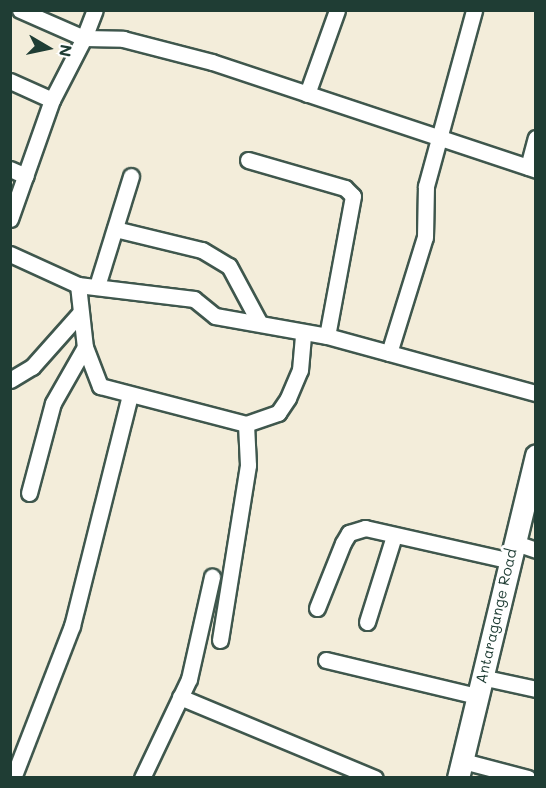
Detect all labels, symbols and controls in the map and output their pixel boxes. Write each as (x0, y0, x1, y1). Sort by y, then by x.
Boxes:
north arrow (18, 18, 78, 78)
text: N (55, 43, 78, 59)
street label: Antaragange Road (472, 547, 520, 685)

